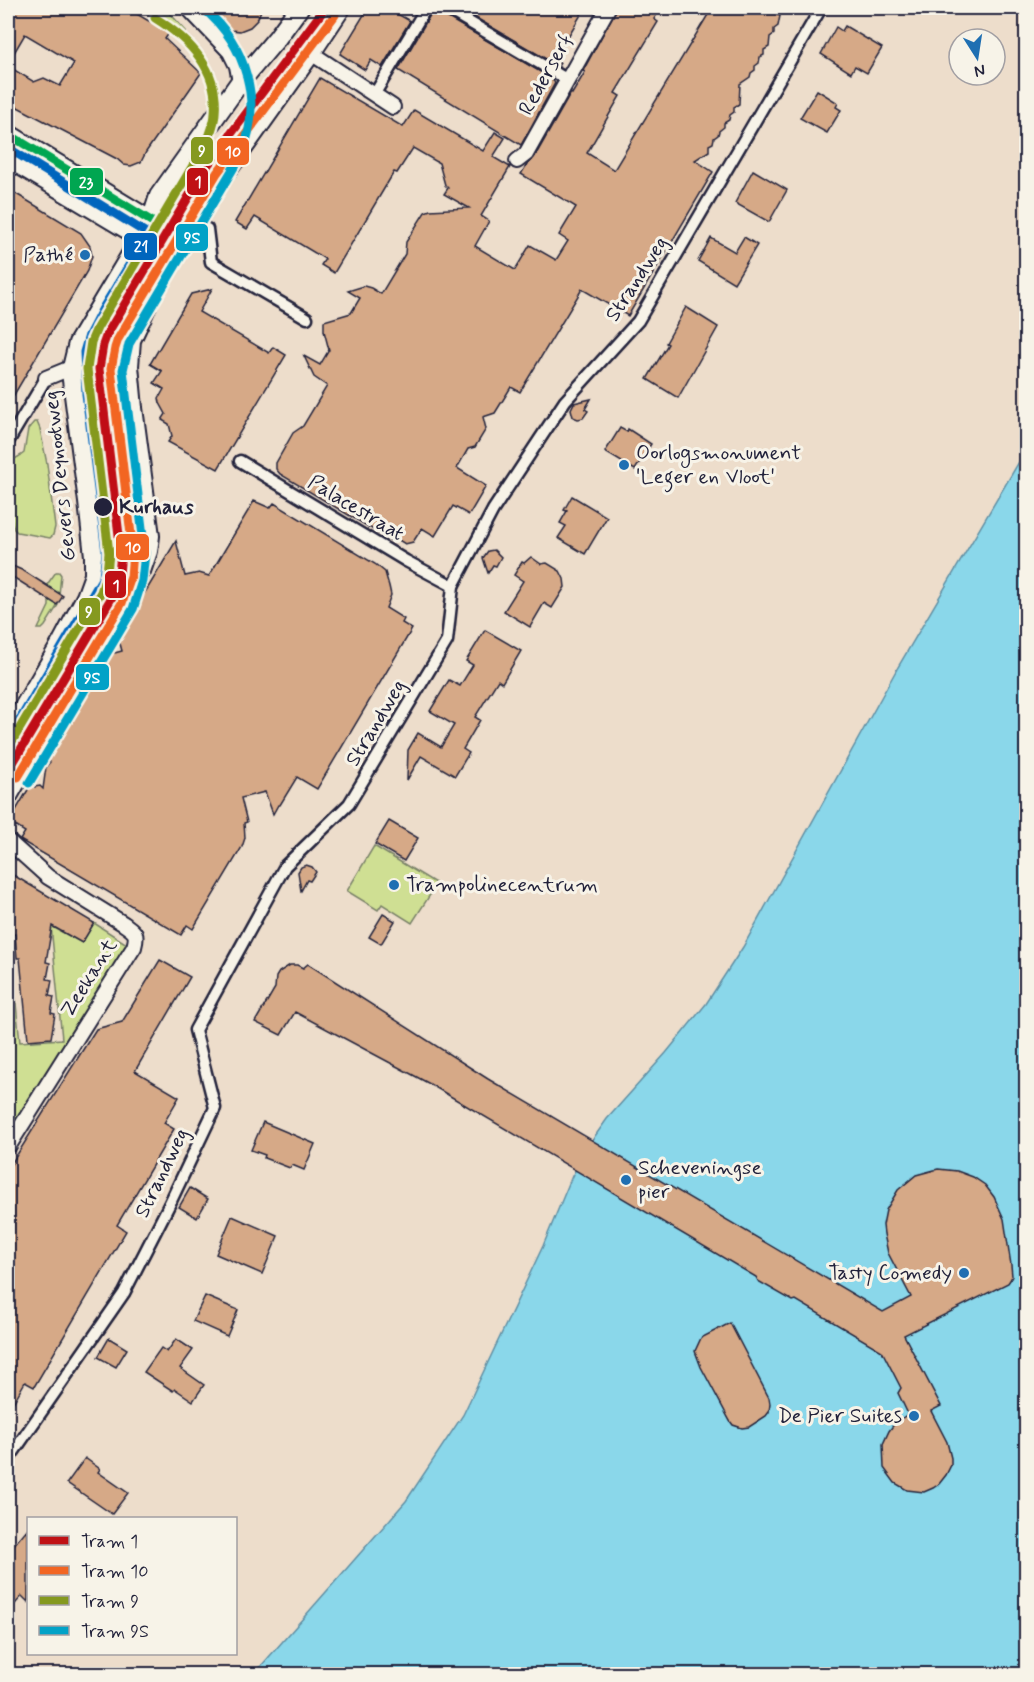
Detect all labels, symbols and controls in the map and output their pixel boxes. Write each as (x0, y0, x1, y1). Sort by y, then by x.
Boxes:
north arrow (947, 27, 1007, 87)
street label: Rederserf (512, 30, 580, 120)
text: N (972, 59, 987, 82)
line badge: 9 (190, 136, 214, 165)
line badge: 10 (216, 137, 250, 166)
text: 9 (198, 141, 206, 162)
text: 10 (225, 142, 241, 163)
line badge: 23 (69, 167, 104, 196)
line badge: 1 (186, 167, 209, 196)
text: 1 (194, 172, 202, 193)
text: 23 (79, 173, 94, 194)
line badge: 9S (175, 223, 209, 252)
text: 9S (184, 228, 200, 249)
street label: Strandweg (599, 231, 675, 327)
line badge: 21 (123, 232, 158, 261)
text: 21 (134, 237, 148, 258)
place label: Pathé (23, 241, 73, 269)
marker: Pathé (78, 248, 92, 262)
street label: Gevers Deynootweg (37, 389, 83, 563)
place label: Oorlogsmonument 'Leger en Vloot' (636, 439, 801, 493)
marker: Oorlogsmonument 'Leger en Vloot' (617, 458, 631, 472)
street label: Palacestraat (303, 468, 409, 548)
place label: Kurhaus (119, 493, 194, 521)
marker: Kurhaus (92, 496, 114, 518)
line badge: 10 (115, 533, 150, 561)
text: 10 (125, 538, 141, 559)
line badge: 1 (104, 570, 127, 599)
text: 1 (112, 576, 120, 597)
line badge: 9 (78, 597, 101, 626)
text: 9 (85, 602, 93, 623)
line badge: 9S (75, 663, 110, 691)
text: 9S (84, 668, 100, 689)
street label: Strandweg (339, 674, 413, 772)
place label: Trampolinecentrum (406, 871, 598, 899)
marker: Trampolinecentrum (387, 878, 401, 892)
street label: Zeekant (54, 933, 124, 1022)
street label: Strandweg (128, 1124, 196, 1222)
place label: Scheveningse pier (638, 1154, 762, 1206)
marker: Scheveningse pier (619, 1173, 633, 1187)
place label: Tasty Comedy (828, 1259, 952, 1287)
marker: Tasty Comedy (957, 1266, 971, 1280)
place label: De Pier Suites (778, 1402, 902, 1430)
marker: De Pier Suites (907, 1409, 921, 1423)
legend (27, 1517, 237, 1655)
text: Tram 1 (81, 1530, 138, 1554)
text: Tram 10 (81, 1560, 148, 1584)
text: Tram 9 (81, 1590, 139, 1614)
text: Tram 9S (81, 1620, 149, 1644)

